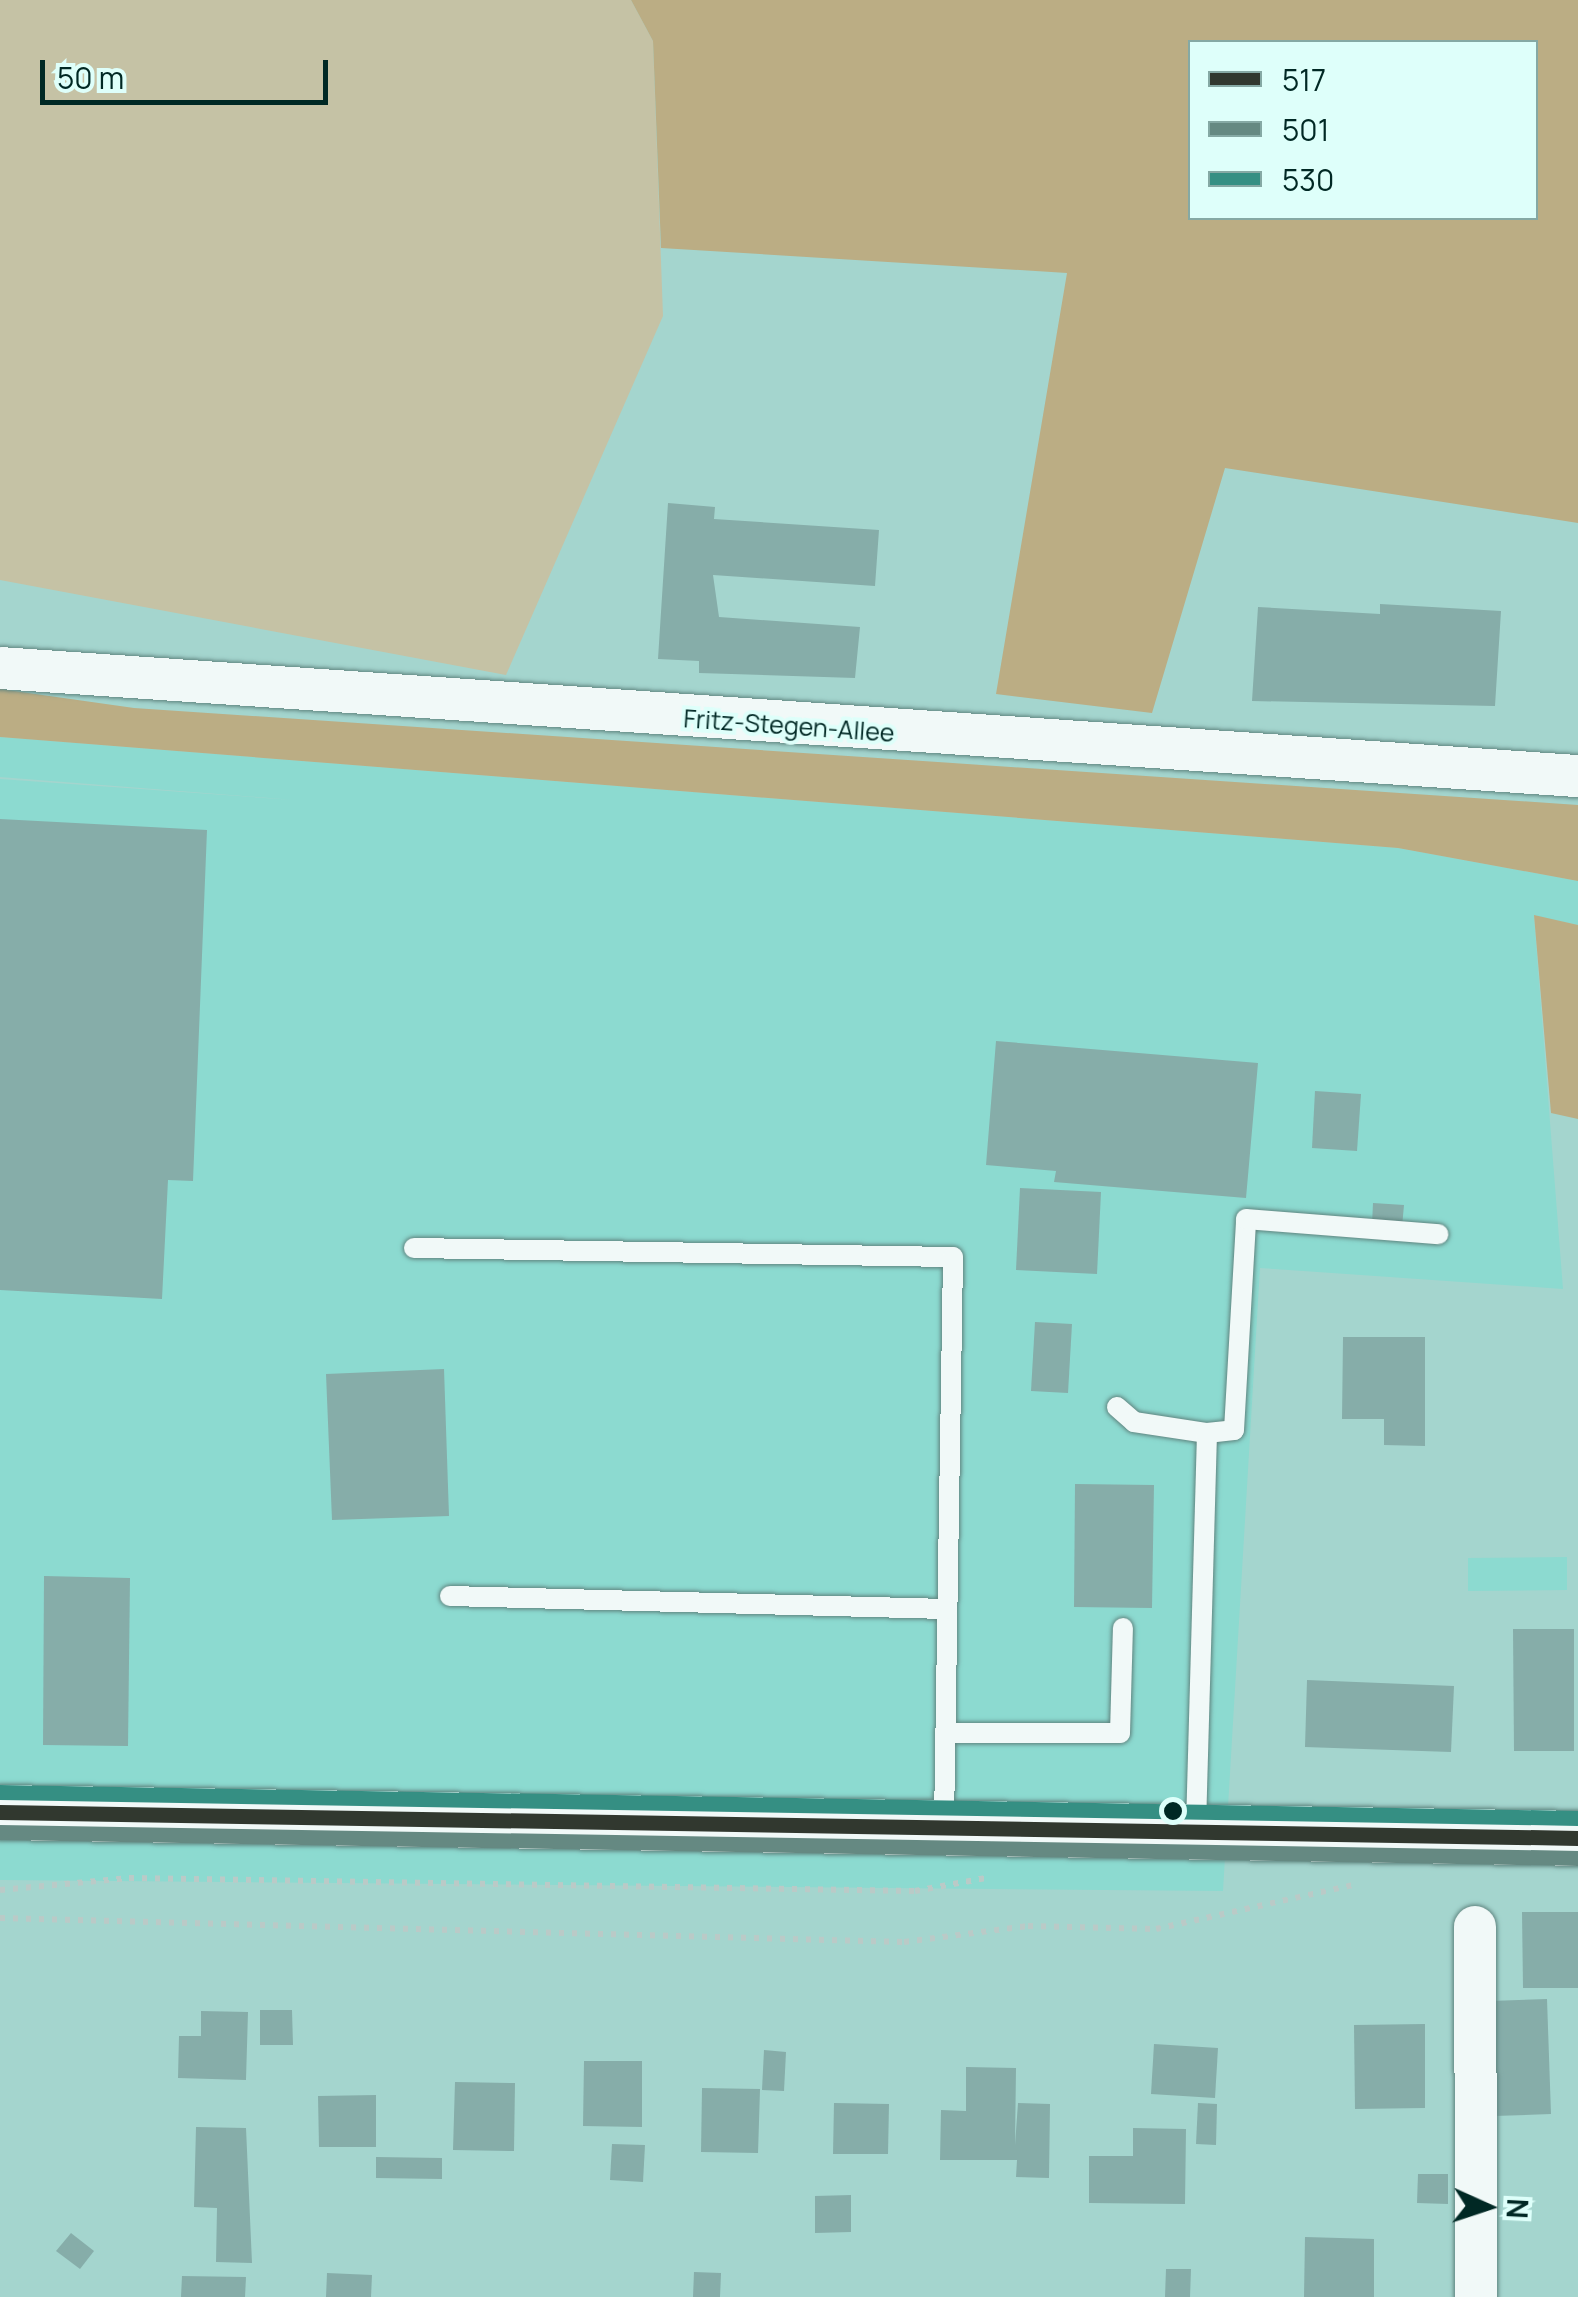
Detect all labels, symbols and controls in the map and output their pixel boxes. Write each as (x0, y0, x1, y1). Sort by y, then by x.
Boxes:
scale bar (45, 40, 332, 102)
legend (1188, 40, 1538, 220)
text: 50 m (57, 57, 124, 98)
text: 517 (1282, 59, 1326, 100)
text: 501 (1282, 109, 1329, 150)
text: 530 (1282, 159, 1334, 200)
street label: Fritz-Stegen-Allee (683, 704, 895, 748)
unlabelled marker (1163, 1801, 1183, 1821)
north arrow (1438, 2157, 1538, 2257)
text: N (1498, 2198, 1537, 2220)

